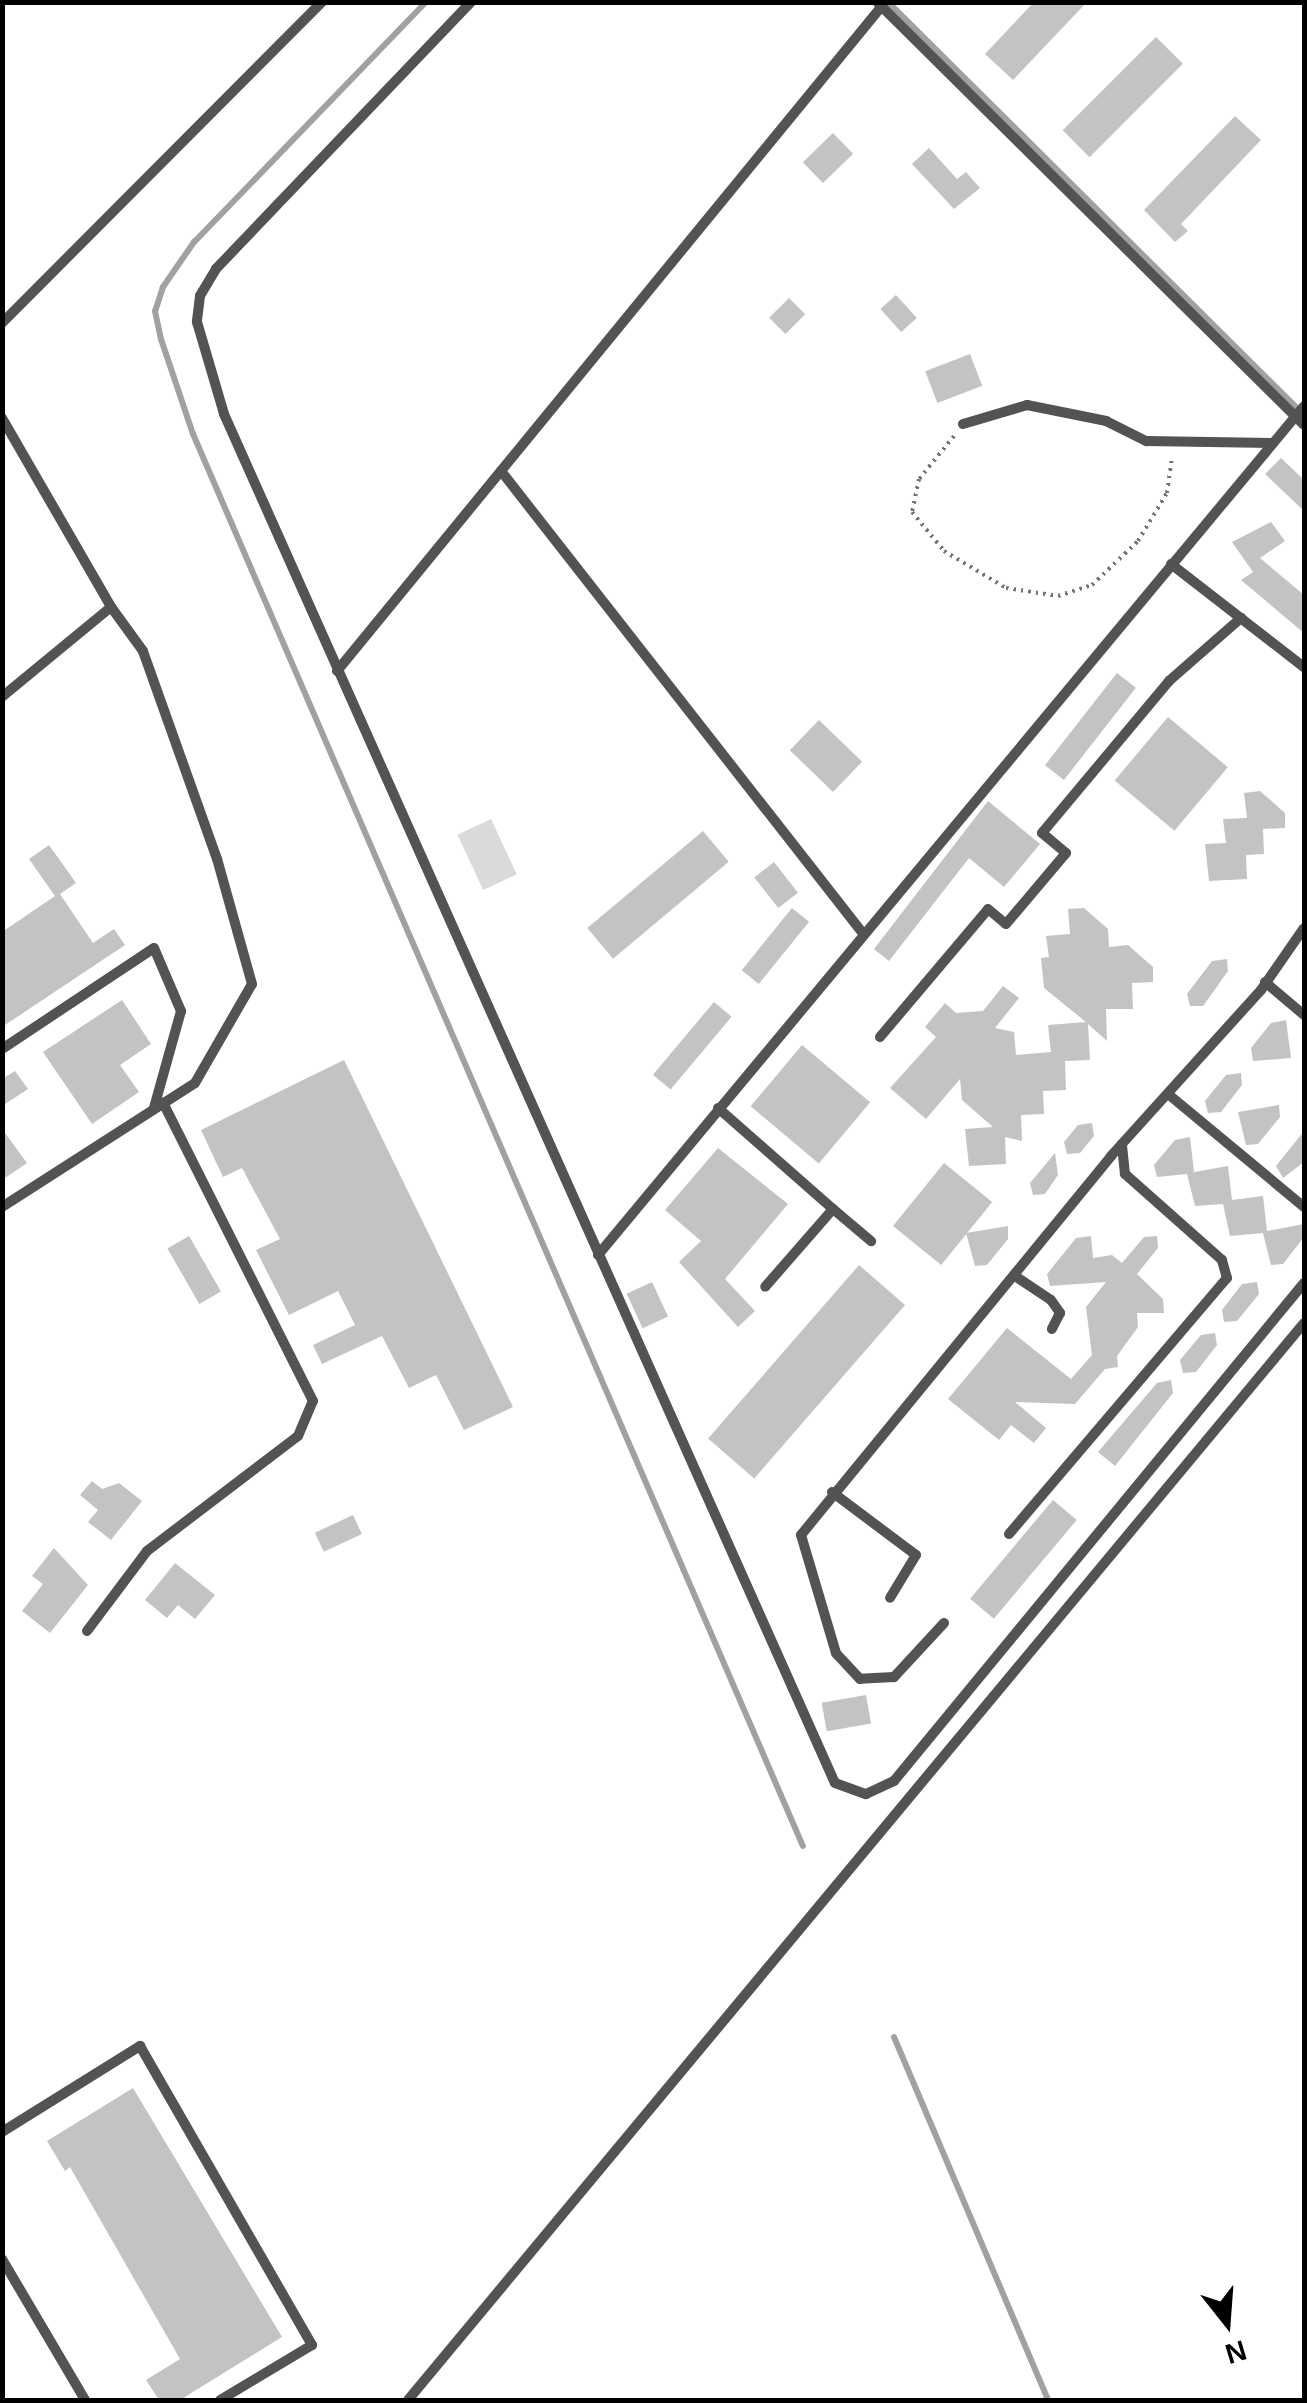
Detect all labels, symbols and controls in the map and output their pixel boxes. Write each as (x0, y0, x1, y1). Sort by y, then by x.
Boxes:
north arrow (1177, 2273, 1277, 2373)
text: N (1222, 2334, 1250, 2370)

